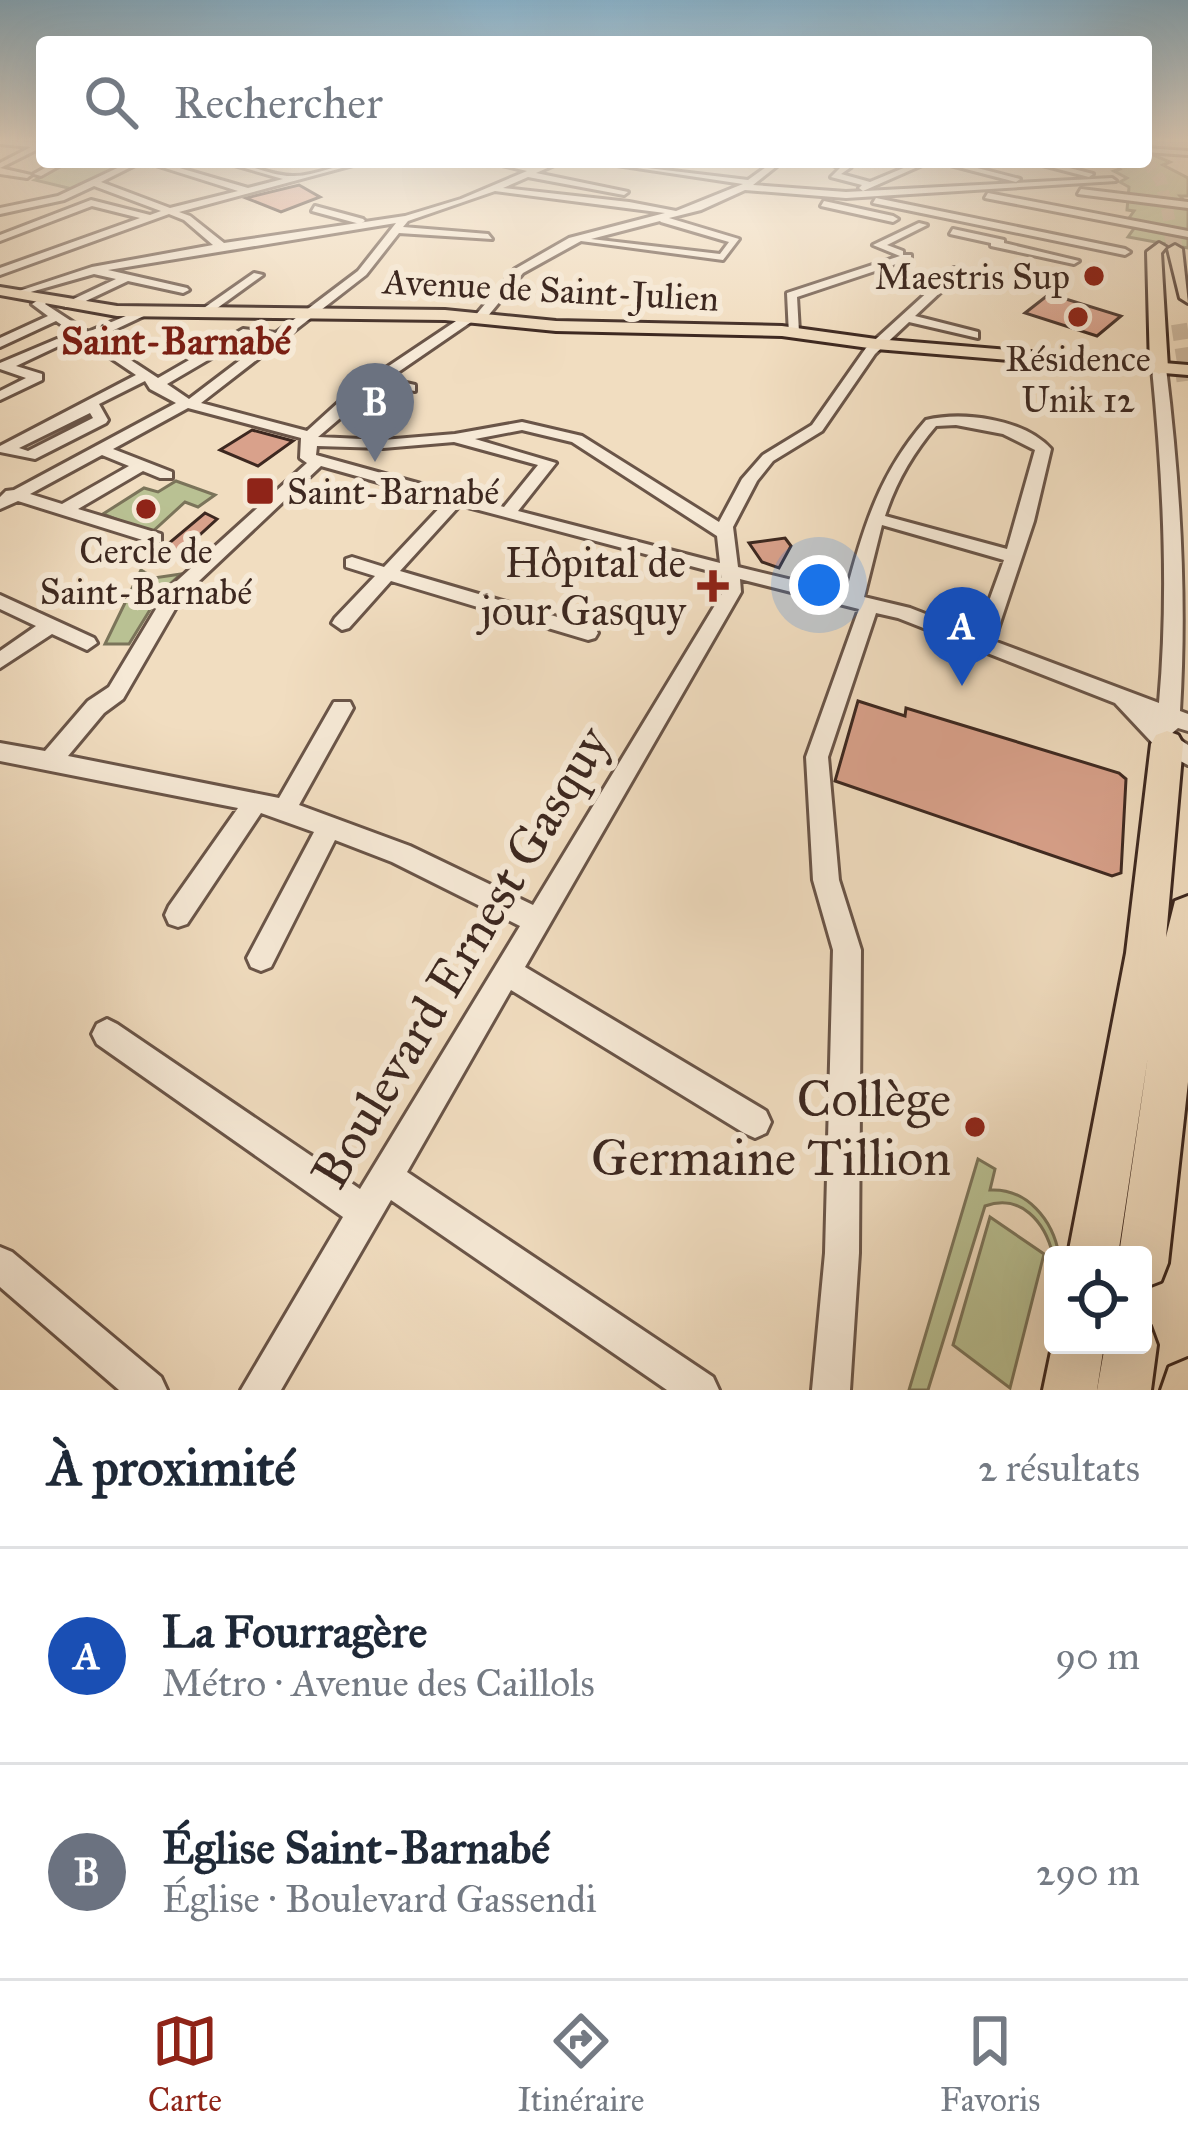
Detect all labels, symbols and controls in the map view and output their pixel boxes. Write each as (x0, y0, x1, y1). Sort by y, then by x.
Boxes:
search box (36, 36, 1152, 168)
icon: search (78, 69, 144, 135)
text: Rechercher (174, 75, 383, 130)
place label: Maestris Sup (875, 255, 1070, 299)
street label: Avenue de Saint-Julien (380, 259, 720, 321)
marker: Maestris Sup (1081, 263, 1107, 289)
marker: Résidence Unik 12 (1065, 304, 1091, 330)
district label: Saint-Barnabé (61, 317, 292, 365)
place label: Résidence Unik 12 (1005, 337, 1151, 422)
pin: B (336, 363, 414, 462)
place label: Saint-Barnabé (287, 470, 499, 514)
marker: Saint-Barnabé (244, 475, 276, 507)
marker: Cercle de Saint-Barnabé (133, 496, 159, 522)
place label: Cercle de Saint-Barnabé (40, 529, 252, 614)
place label: Hôpital de jour Gasquy (475, 537, 687, 637)
your location (789, 555, 849, 615)
marker: Hôpital de jour Gasquy (697, 570, 729, 602)
pin: A (923, 587, 1001, 686)
street label: Boulevard Ernest Gasquy (298, 714, 624, 1200)
place label: Collège Germaine Tillion (591, 1068, 951, 1189)
marker: Collège Germaine Tillion (962, 1114, 988, 1140)
map controls (1044, 1246, 1152, 1354)
button: locate (1044, 1246, 1152, 1354)
text: À proximité (48, 1437, 296, 1499)
text: 2 résultats (978, 1444, 1140, 1492)
text: La Fourragère (162, 1604, 427, 1659)
text: A (74, 1632, 100, 1680)
text: 90 m (1055, 1632, 1140, 1680)
text: Métro · Avenue des Caillols (162, 1659, 595, 1707)
text: Église Saint-Barnabé (162, 1820, 550, 1875)
text: B (74, 1848, 100, 1896)
text: 290 m (1036, 1848, 1140, 1896)
text: Église · Boulevard Gassendi (162, 1875, 597, 1923)
tab: Carte (148, 2008, 222, 2120)
tab: Itinéraire (517, 2008, 645, 2120)
tab: Favoris (940, 2008, 1040, 2120)

